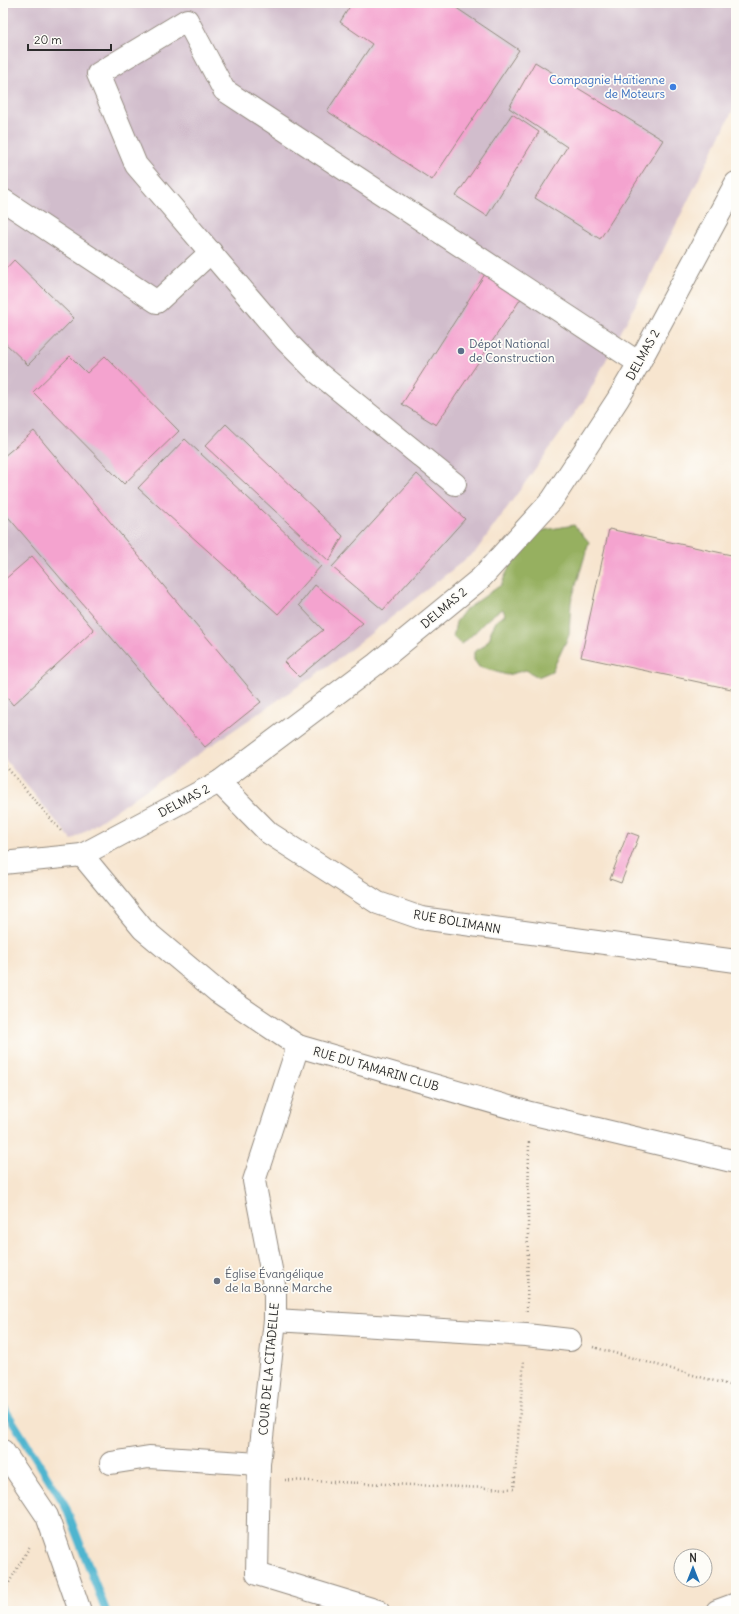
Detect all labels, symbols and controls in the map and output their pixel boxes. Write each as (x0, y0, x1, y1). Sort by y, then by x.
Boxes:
scale bar (28, 26, 111, 52)
text: 20 m (34, 32, 62, 47)
place label: Compagnie Haïtienne de Moteurs (549, 72, 665, 101)
marker: Compagnie Haïtienne de Moteurs (668, 82, 678, 92)
street label: DELMAS 2 (623, 326, 663, 383)
place label: Dépot National de Construction (469, 336, 555, 365)
marker: Dépot National de Construction (456, 346, 466, 356)
street label: DELMAS 2 (418, 584, 470, 631)
street label: DELMAS 2 (156, 781, 212, 820)
street label: RUE BOLIMANN (412, 906, 502, 937)
street label: RUE DU TAMARIN CLUB (311, 1043, 441, 1094)
place label: Église Évangélique de la Bonne Marche (225, 1266, 332, 1295)
marker: Église Évangélique de la Bonne Marche (212, 1276, 222, 1286)
street label: COUR DE LA CITADELLE (255, 1302, 282, 1436)
north arrow (673, 1548, 713, 1588)
text: N (689, 1551, 697, 1565)

